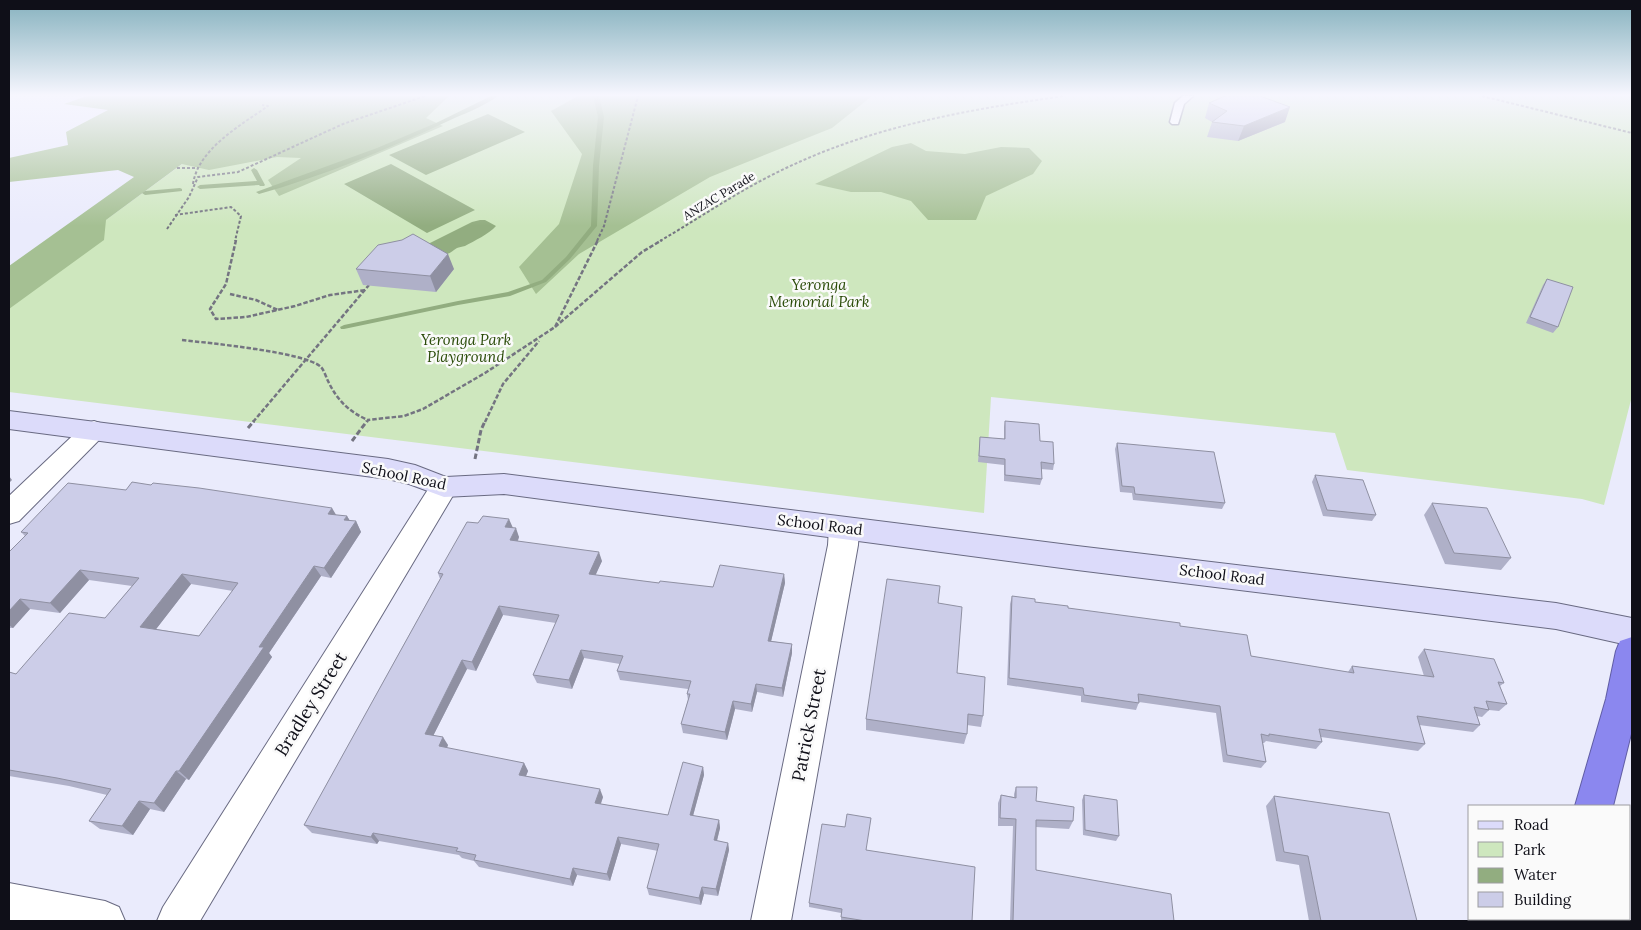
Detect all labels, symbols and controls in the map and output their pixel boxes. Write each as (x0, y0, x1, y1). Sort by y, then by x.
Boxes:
street label: ANZAC Parade (679, 168, 758, 223)
park label: Yeronga Memorial Park (768, 275, 870, 311)
park label: Yeronga Park Playground (421, 330, 511, 366)
street label: School Road (360, 457, 448, 494)
street label: School Road (776, 510, 864, 539)
street label: School Road (1178, 560, 1266, 589)
street label: Bradley Street (269, 647, 352, 760)
street label: Patrick Street (786, 666, 831, 783)
legend (1468, 805, 1631, 920)
text: Road (1514, 815, 1549, 834)
text: Park (1514, 840, 1545, 859)
text: Water (1514, 865, 1557, 884)
text: Building (1514, 890, 1572, 909)

